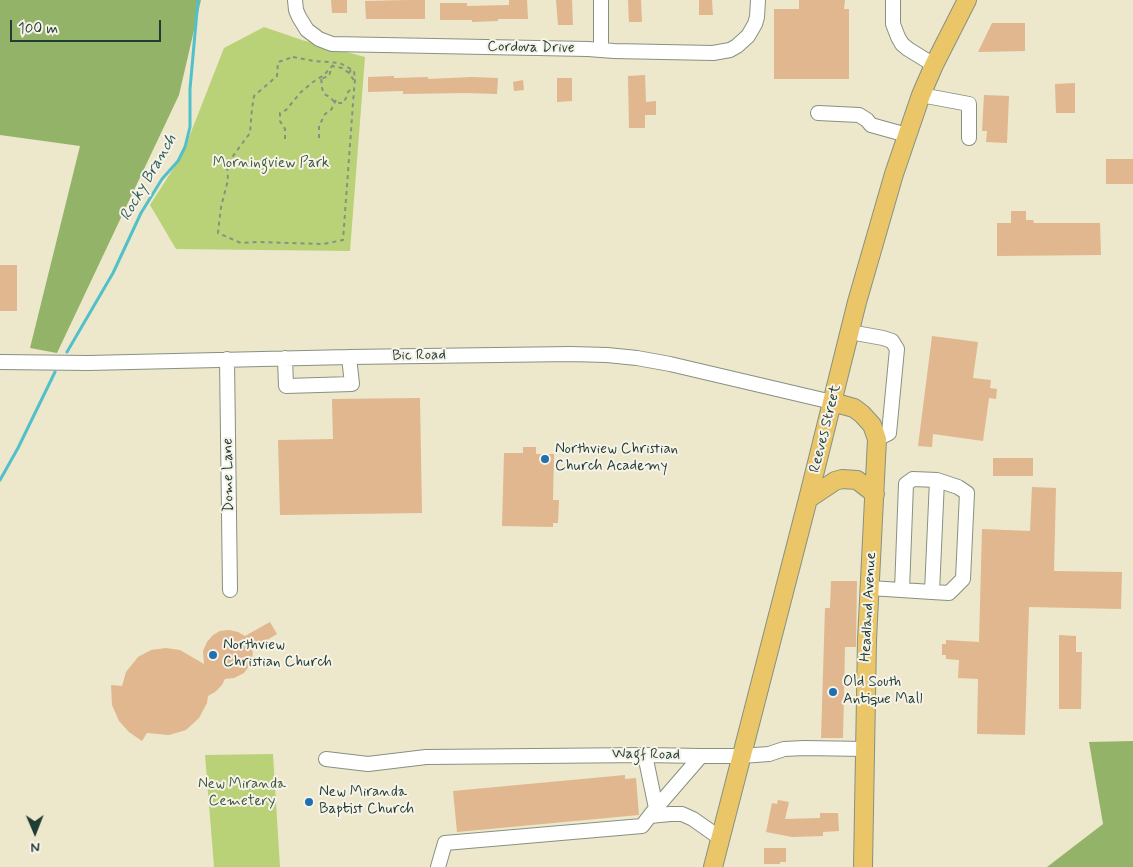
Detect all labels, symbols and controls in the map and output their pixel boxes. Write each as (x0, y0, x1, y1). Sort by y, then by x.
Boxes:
scale bar (12, 10, 164, 42)
text: 100 m (18, 19, 58, 39)
street label: Cordova Drive (487, 38, 575, 58)
water label: Rocky Branch (117, 131, 181, 225)
park label: Morningview Park (213, 155, 329, 173)
street label: Bic Road (392, 347, 446, 365)
street label: Reeves Street (806, 383, 846, 475)
street label: Dome Lane (219, 438, 239, 512)
place label: Northview Christian Church Academy (555, 441, 678, 476)
marker: Northview Christian Church Academy (539, 453, 551, 465)
street label: Headland Avenue (857, 552, 881, 662)
place label: Northview Christian Church (223, 637, 332, 672)
marker: Northview Christian Church (207, 649, 219, 661)
place label: Old South Antique Mall (843, 674, 922, 709)
marker: Old South Antique Mall (827, 686, 839, 698)
street label: Wagf Road (612, 745, 680, 765)
park label: New Miranda Cemetery (198, 776, 286, 811)
place label: New Miranda Baptist Church (319, 784, 414, 819)
marker: New Miranda Baptist Church (303, 796, 315, 808)
north arrow (10, 807, 60, 857)
text: N (30, 838, 40, 856)

